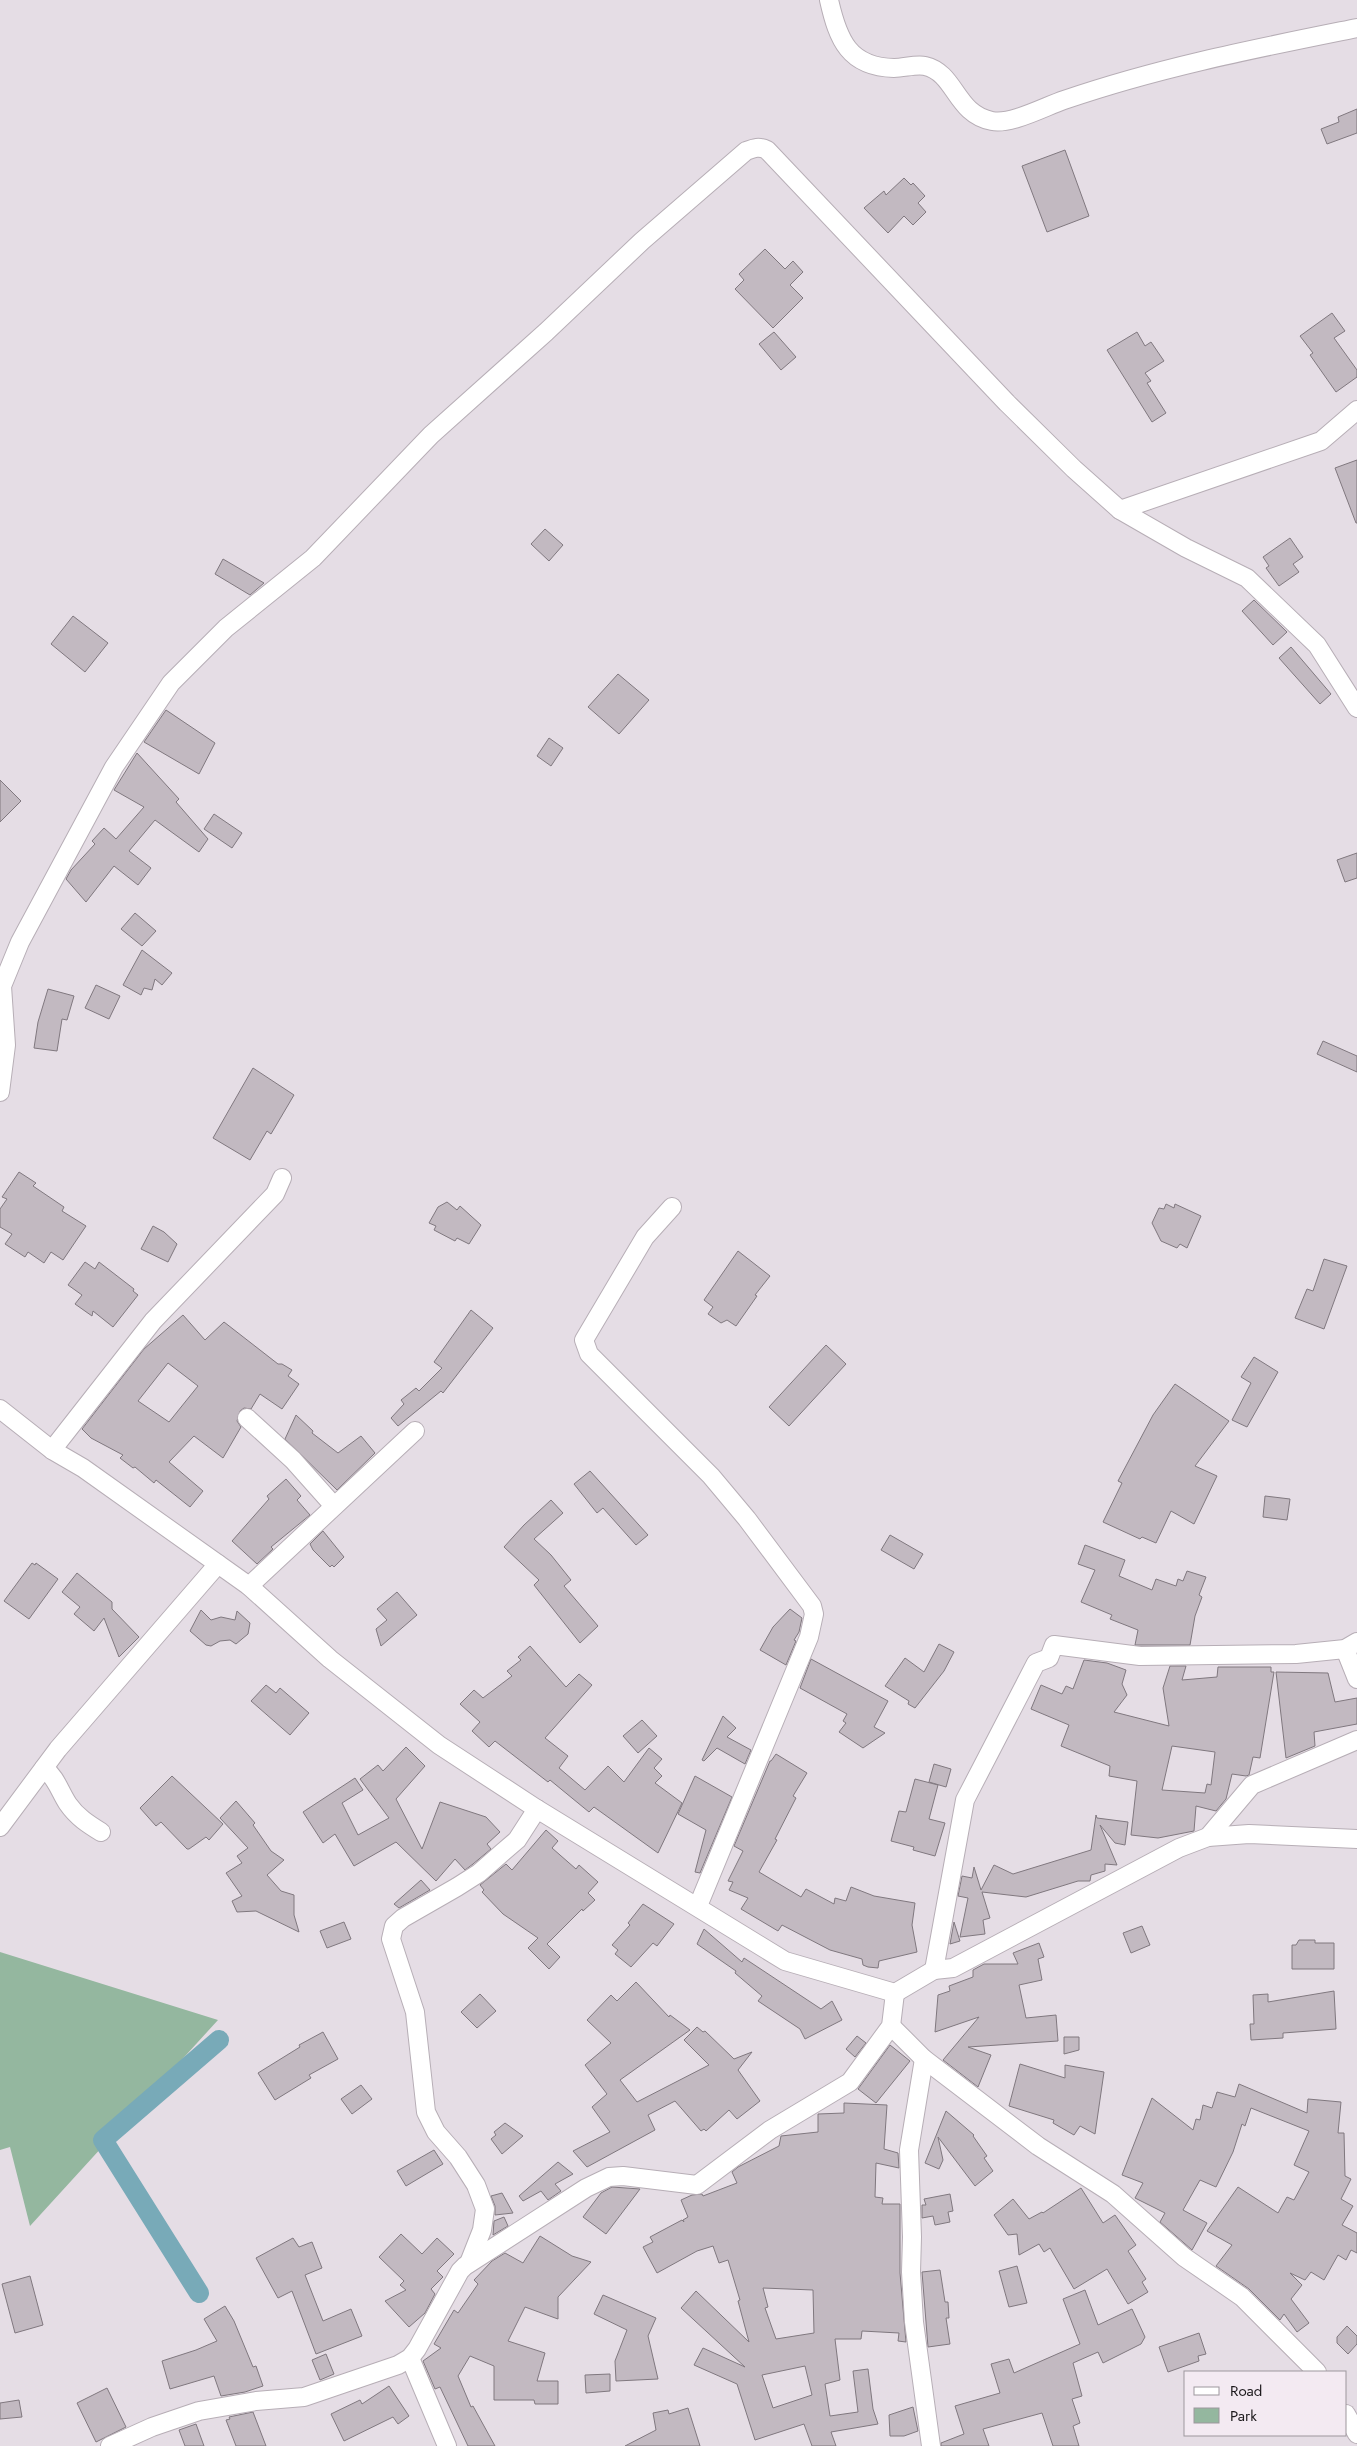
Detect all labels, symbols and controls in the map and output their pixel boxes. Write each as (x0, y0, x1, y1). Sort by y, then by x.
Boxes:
legend (1184, 2371, 1347, 2436)
text: Road (1230, 2380, 1262, 2402)
text: Park (1230, 2405, 1257, 2427)

